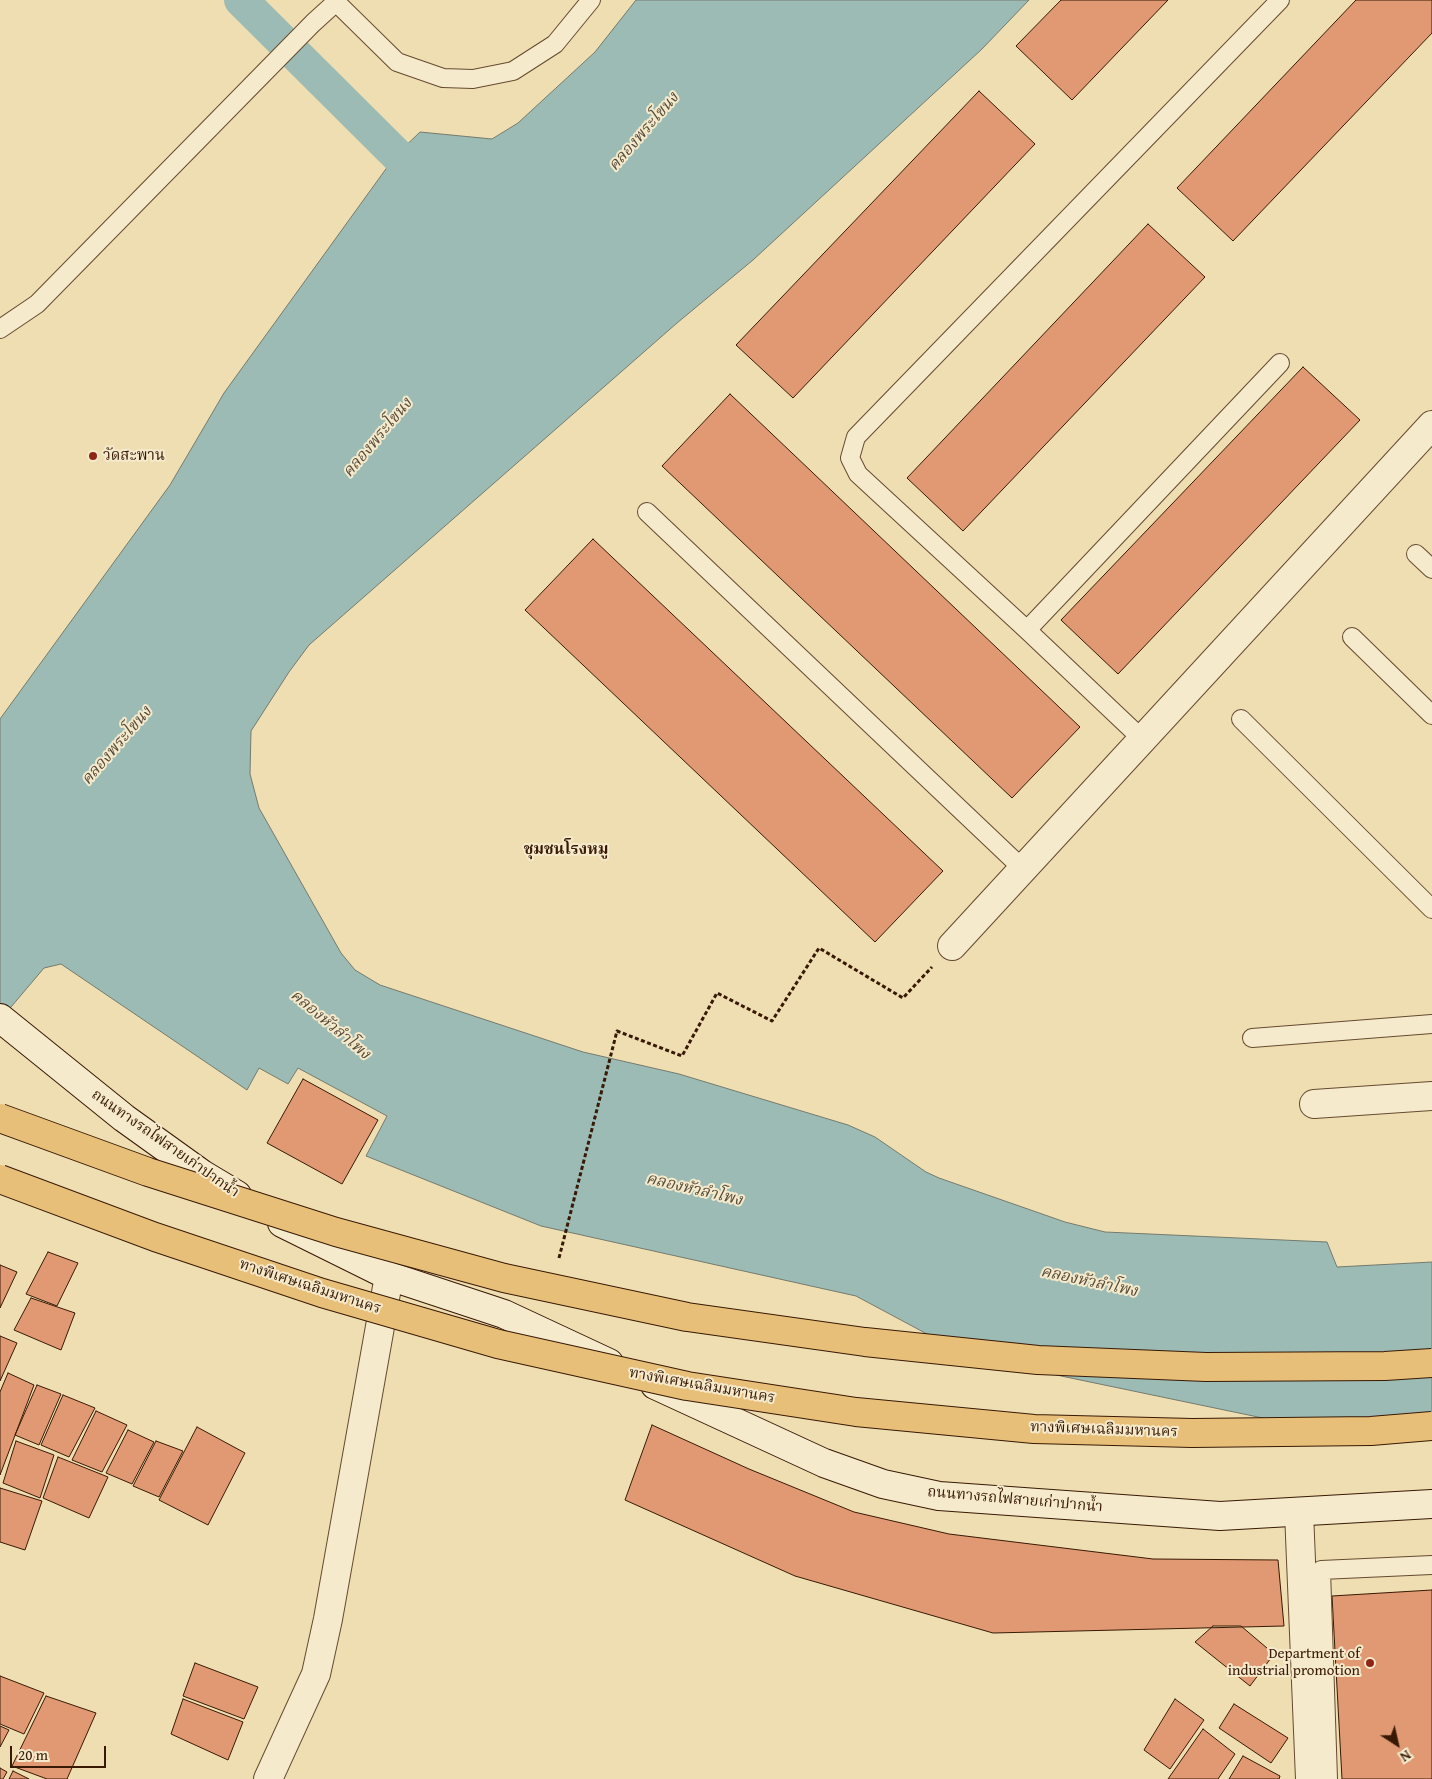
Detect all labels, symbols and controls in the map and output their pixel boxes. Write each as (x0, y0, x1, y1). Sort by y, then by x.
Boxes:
water label: คลองพระโขนง (605, 89, 683, 175)
water label: คลองพระโขนง (339, 394, 417, 482)
place label: วัดสะพาน (103, 447, 165, 465)
marker: วัดสะพาน (87, 450, 99, 462)
water label: คลองพระโขนง (78, 703, 156, 789)
district label: ชุมชนโรงหมู (524, 840, 608, 860)
water label: คลองหัวลำโพง (286, 986, 374, 1064)
street label: ถนนทางรถไฟสายเก่าปากน้ำ (88, 1086, 242, 1202)
water label: คลองหัวลำโพง (644, 1170, 744, 1210)
street label: ทางพิเศษเฉลิมมหานคร (237, 1256, 383, 1318)
water label: คลองหัวลำโพง (1039, 1262, 1139, 1302)
street label: ทางพิเศษเฉลิมมหานคร (628, 1364, 776, 1408)
street label: ทางพิเศษเฉลิมมหานคร (1030, 1418, 1178, 1442)
street label: ถนนทางรถไฟสายเก่าปากน้ำ (927, 1483, 1103, 1517)
place label: Department of industrial promotion (1228, 1645, 1360, 1680)
marker: Department of industrial promotion (1364, 1657, 1376, 1669)
north arrow (1372, 1719, 1422, 1769)
scale bar (12, 1736, 109, 1768)
text: 20 m (18, 1744, 48, 1765)
text: N (1396, 1745, 1415, 1767)

